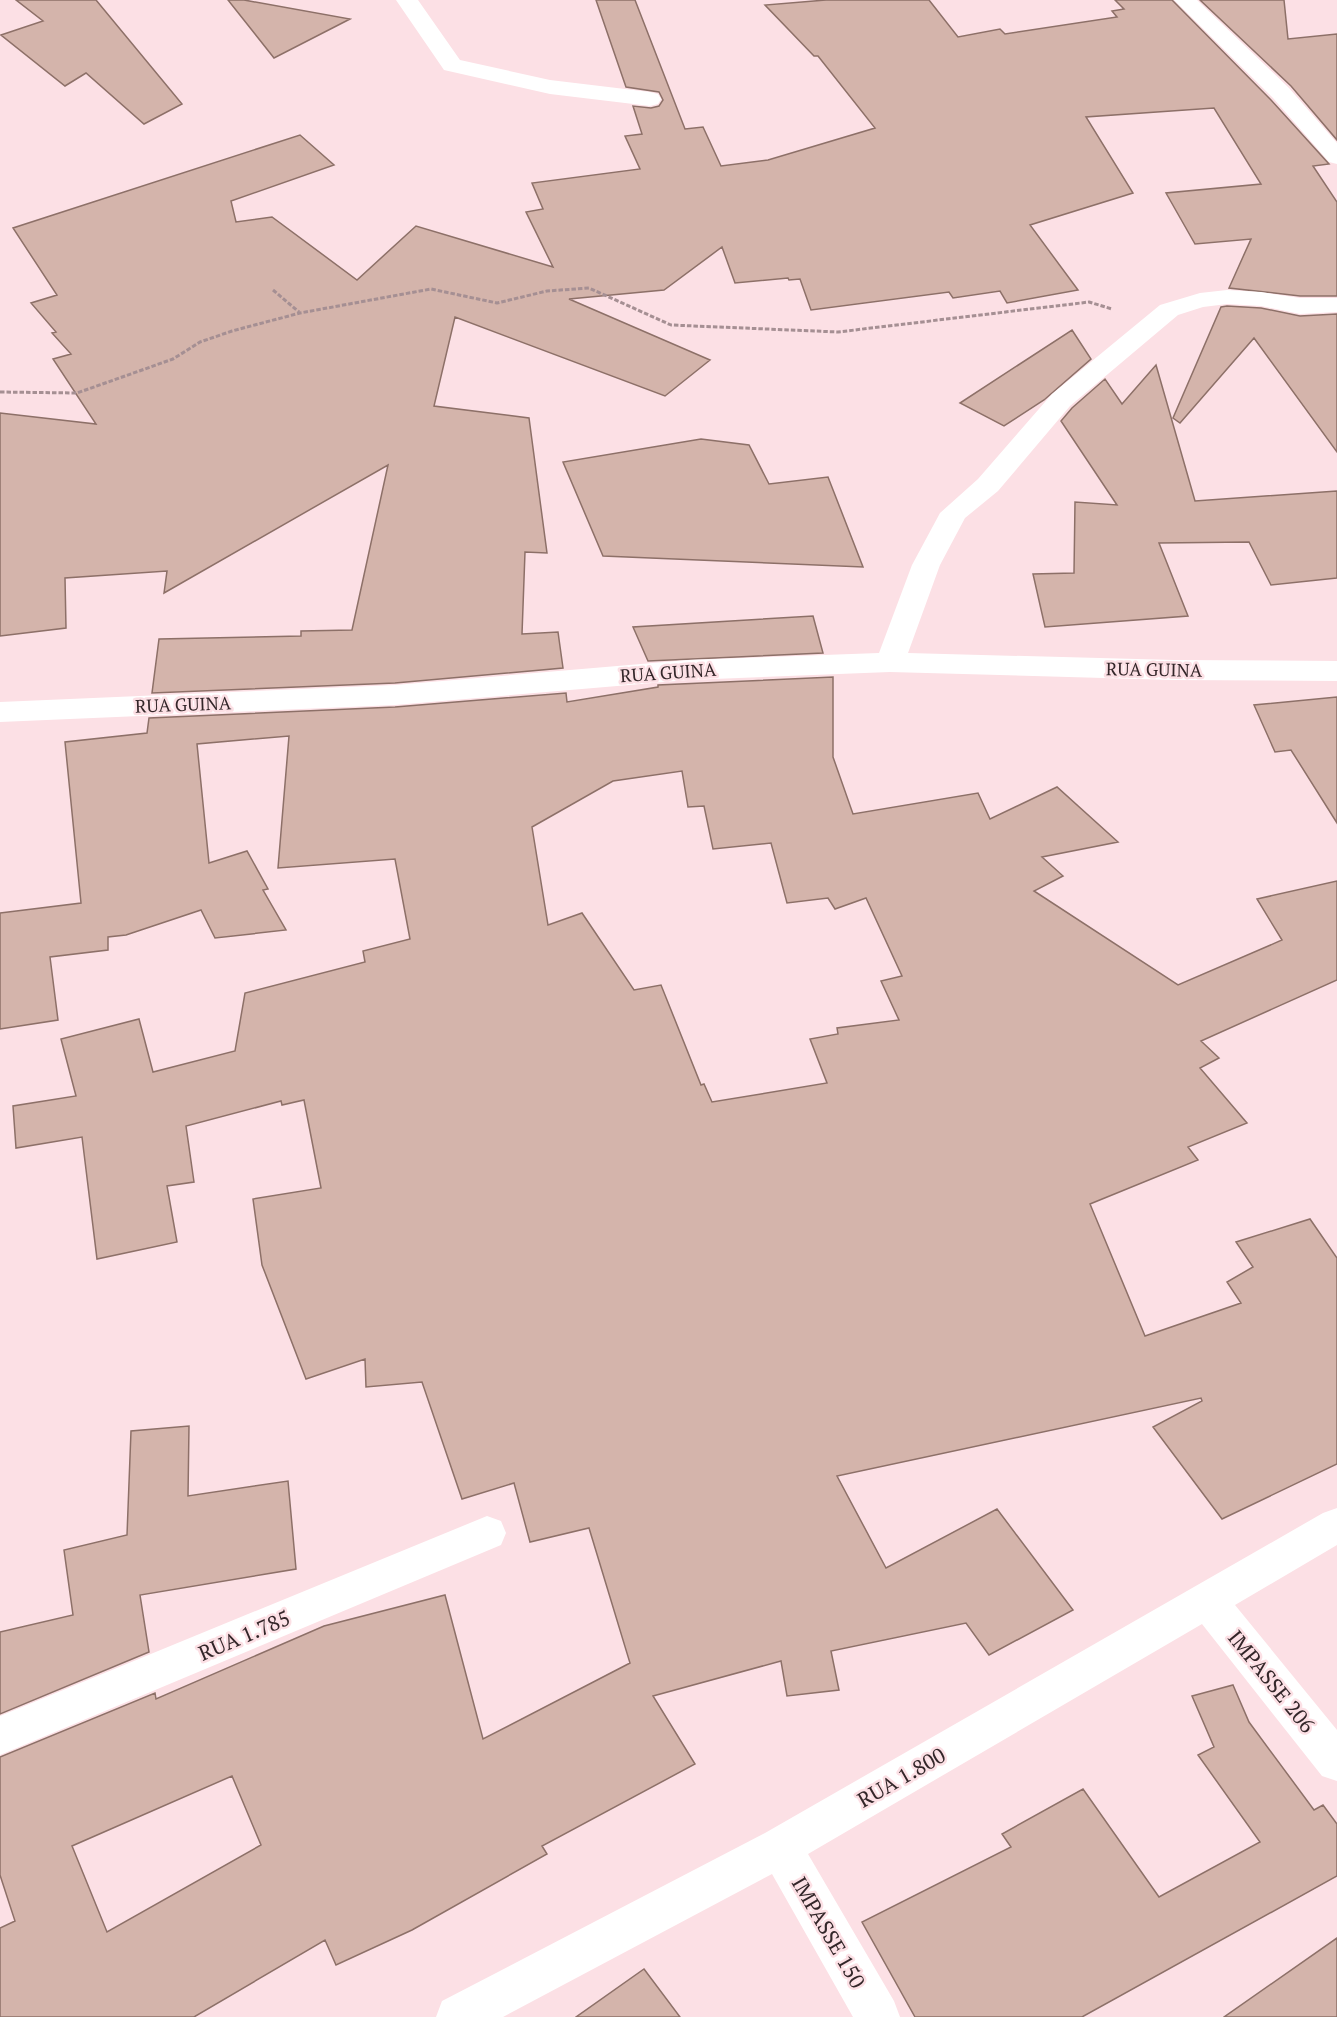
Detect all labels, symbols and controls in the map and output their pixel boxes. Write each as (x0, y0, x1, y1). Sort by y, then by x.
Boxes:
street label: RUA GUINA (1106, 656, 1203, 682)
street label: RUA GUINA (619, 657, 718, 687)
street label: RUA GUINA (135, 690, 232, 718)
street label: RUA 1.785 (194, 1603, 294, 1667)
street label: IMPASSE 206 (1222, 1624, 1322, 1738)
street label: RUA 1.800 (852, 1741, 950, 1813)
street label: IMPASSE 150 (786, 1871, 872, 1993)

